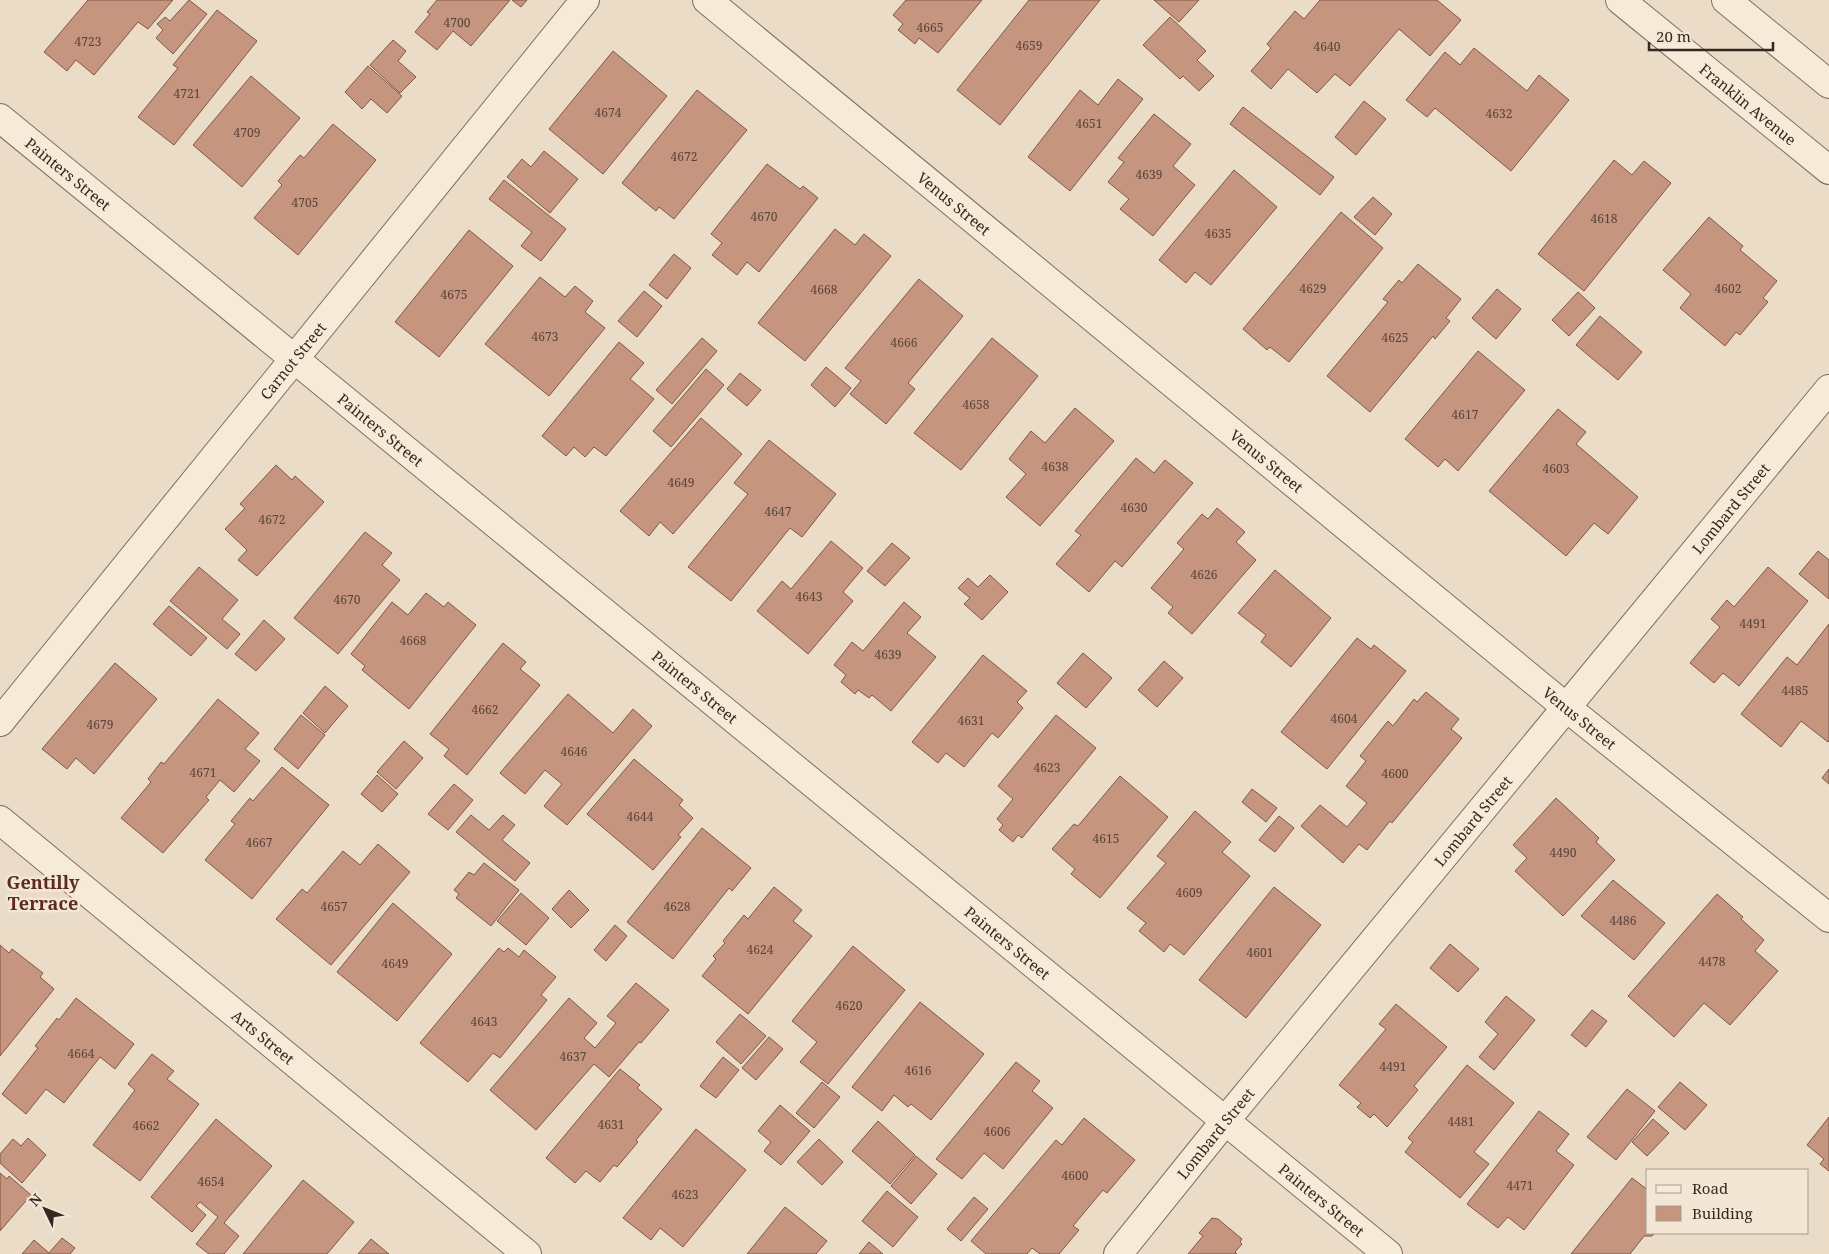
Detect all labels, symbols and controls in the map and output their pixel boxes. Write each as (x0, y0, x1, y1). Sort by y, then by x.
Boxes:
house number: 4700 (444, 14, 471, 31)
house number: 4665 (917, 19, 943, 36)
scale bar (1649, 20, 1773, 52)
text: 20 m (1656, 26, 1691, 46)
house number: 4723 (75, 33, 102, 50)
house number: 4659 (1016, 37, 1042, 54)
house number: 4640 (1314, 38, 1341, 55)
street label: Franklin Avenue (1695, 59, 1801, 150)
house number: 4721 (174, 85, 200, 102)
house number: 4674 (595, 104, 622, 121)
house number: 4632 (1486, 105, 1512, 122)
house number: 4651 (1076, 115, 1102, 132)
house number: 4709 (234, 124, 260, 141)
street label: Painters Street (21, 133, 115, 215)
house number: 4672 (671, 148, 697, 165)
house number: 4639 (1136, 166, 1162, 183)
street label: Venus Street (913, 167, 995, 239)
house number: 4705 (292, 194, 318, 211)
house number: 4670 (751, 208, 778, 225)
house number: 4618 (1591, 210, 1618, 227)
house number: 4635 (1205, 225, 1231, 242)
house number: 4629 (1300, 280, 1326, 297)
house number: 4602 (1715, 280, 1741, 297)
house number: 4668 (811, 281, 838, 298)
house number: 4675 (441, 286, 467, 303)
street label: Carnot Street (255, 318, 330, 404)
house number: 4673 (532, 328, 559, 345)
house number: 4625 (1382, 329, 1408, 346)
house number: 4666 (891, 334, 918, 351)
street label: Painters Street (334, 389, 428, 471)
house number: 4658 (963, 396, 990, 413)
house number: 4617 (1452, 406, 1479, 423)
street label: Venus Street (1226, 425, 1307, 497)
house number: 4638 (1042, 458, 1069, 475)
street label: Lombard Street (1687, 459, 1774, 558)
house number: 4603 (1543, 460, 1570, 477)
house number: 4649 (668, 474, 694, 491)
house number: 4630 (1121, 499, 1148, 516)
house number: 4647 (765, 503, 792, 520)
house number: 4672 (259, 511, 285, 528)
house number: 4626 (1191, 566, 1218, 583)
house number: 4643 (796, 588, 823, 605)
house number: 4670 (334, 591, 361, 608)
house number: 4491 (1740, 615, 1766, 632)
house number: 4668 (400, 632, 427, 649)
street label: Painters Street (648, 646, 742, 728)
house number: 4639 (875, 646, 901, 663)
street label: Venus Street (1539, 682, 1621, 754)
house number: 4485 (1782, 682, 1808, 699)
house number: 4662 (472, 701, 498, 718)
house number: 4604 (1331, 710, 1358, 727)
house number: 4631 (958, 712, 984, 729)
house number: 4679 (87, 716, 113, 733)
house number: 4646 (561, 743, 588, 760)
house number: 4623 (1034, 759, 1061, 776)
house number: 4671 (190, 764, 216, 781)
house number: 4600 (1382, 765, 1409, 782)
street label: Lombard Street (1429, 771, 1516, 870)
house number: 4644 (627, 808, 654, 825)
house number: 4615 (1093, 830, 1119, 847)
house number: 4667 (246, 834, 273, 851)
house number: 4490 (1550, 844, 1577, 861)
district label: Gentilly Terrace (7, 870, 80, 915)
house number: 4609 (1176, 884, 1202, 901)
house number: 4657 (321, 898, 348, 915)
house number: 4628 (664, 898, 691, 915)
street label: Painters Street (961, 902, 1055, 984)
house number: 4486 (1610, 912, 1637, 929)
house number: 4624 (747, 941, 774, 958)
house number: 4601 (1247, 944, 1273, 961)
house number: 4478 (1699, 953, 1726, 970)
house number: 4649 (382, 955, 408, 972)
house number: 4620 (836, 997, 863, 1014)
street label: Arts Street (228, 1005, 299, 1068)
house number: 4643 (471, 1013, 498, 1030)
house number: 4664 (68, 1045, 95, 1062)
house number: 4637 (560, 1048, 587, 1065)
house number: 4491 (1380, 1058, 1406, 1075)
house number: 4616 (905, 1062, 932, 1079)
street label: Lombard Street (1172, 1084, 1258, 1183)
house number: 4481 (1448, 1113, 1474, 1130)
house number: 4631 (598, 1116, 624, 1133)
house number: 4662 (133, 1117, 159, 1134)
house number: 4606 (984, 1123, 1011, 1140)
street label: Painters Street (1275, 1159, 1369, 1241)
house number: 4600 (1062, 1167, 1089, 1184)
legend (1646, 1169, 1809, 1234)
house number: 4654 (198, 1173, 225, 1190)
house number: 4471 (1507, 1177, 1533, 1194)
text: Road (1692, 1178, 1728, 1198)
north arrow (20, 1184, 70, 1234)
house number: 4623 (672, 1186, 699, 1203)
text: N (24, 1189, 46, 1210)
text: Building (1692, 1203, 1753, 1223)

